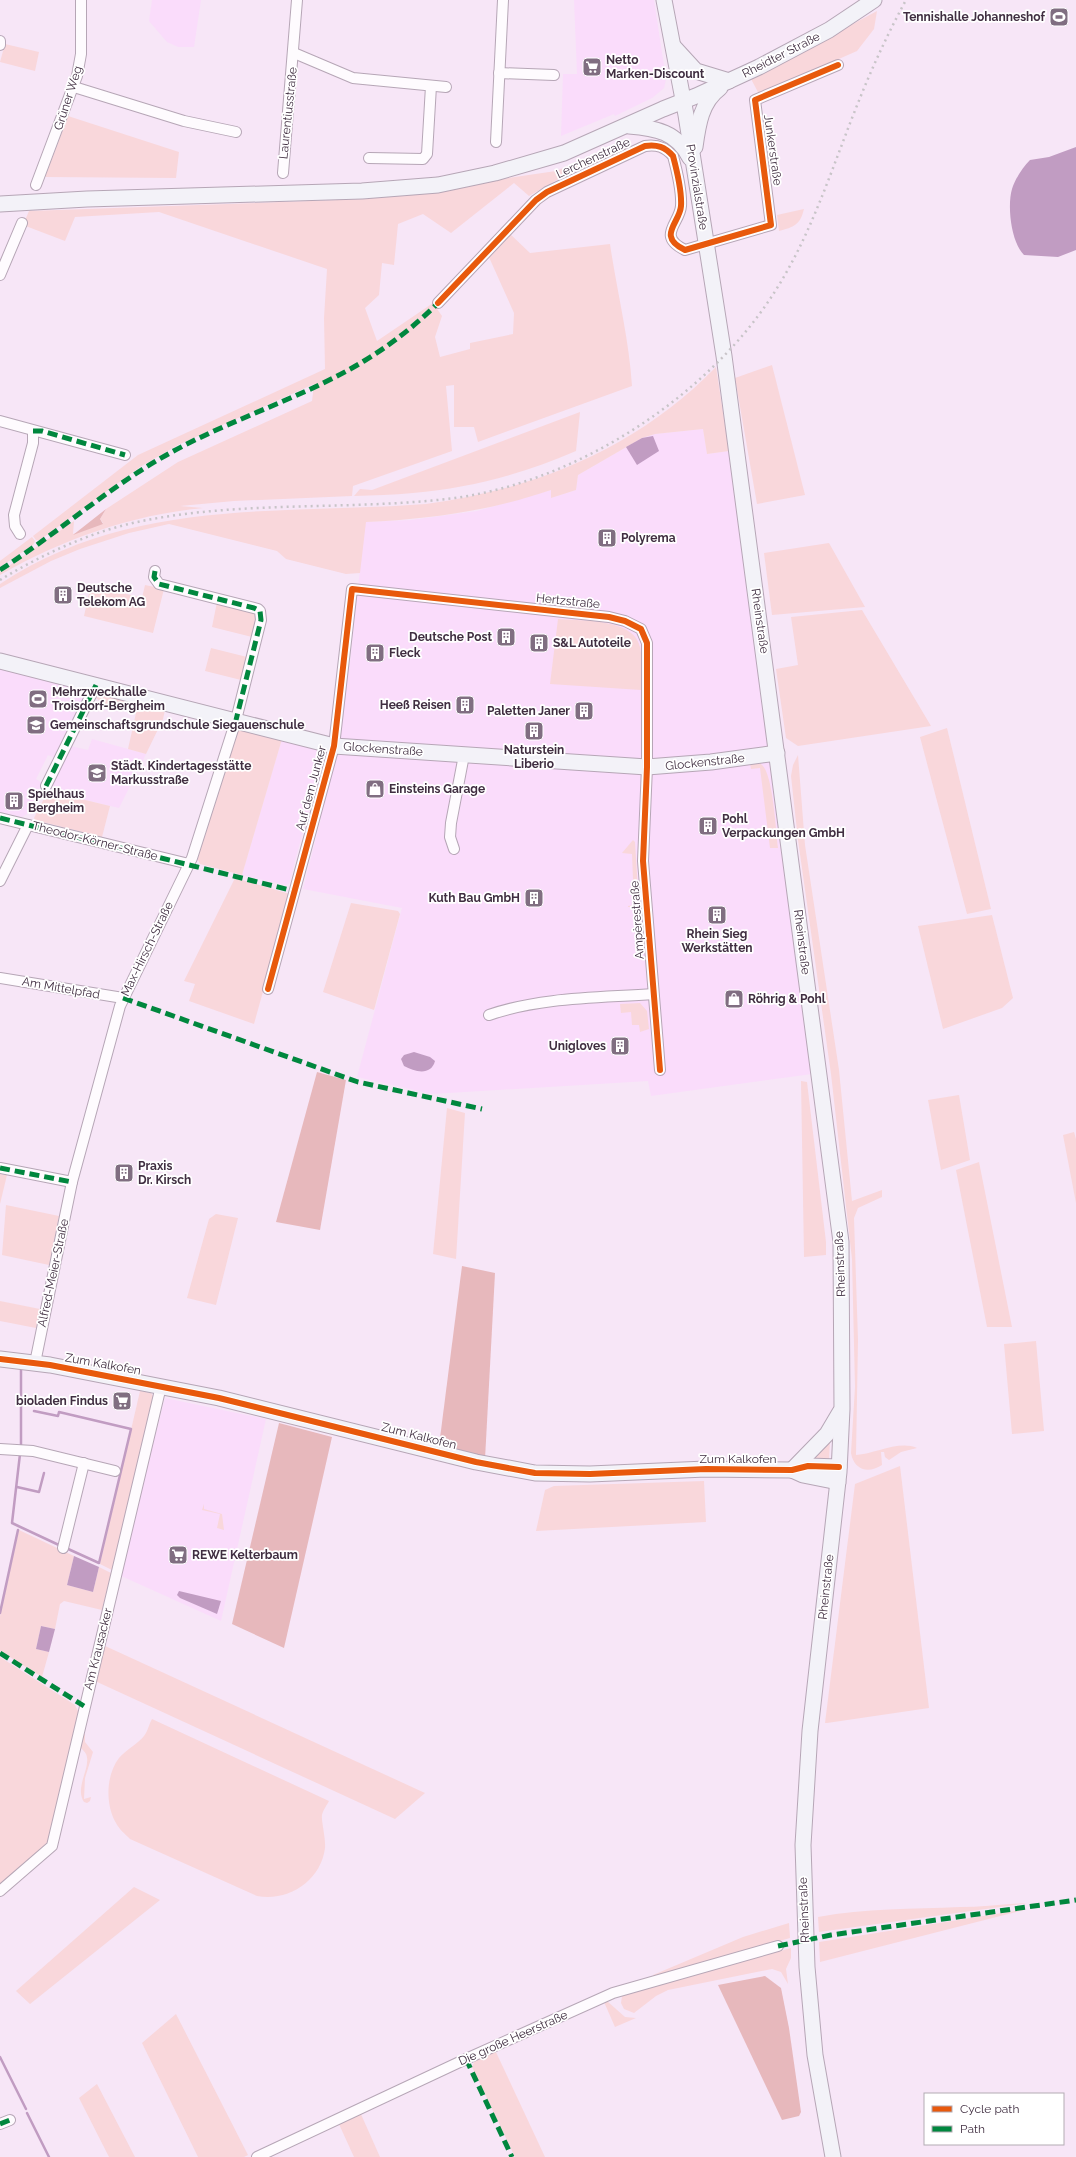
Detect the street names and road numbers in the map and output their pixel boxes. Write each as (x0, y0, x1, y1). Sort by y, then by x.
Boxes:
street label: Rheidter Straße (740, 29, 822, 81)
street label: Grüner Weg (51, 64, 85, 132)
street label: Laurentiusstraße (276, 66, 300, 160)
street label: Junkerstraße (761, 114, 785, 186)
street label: Lerchenstraße (554, 135, 632, 181)
street label: Provinzialstraße (683, 143, 711, 231)
street label: Rheinstraße (748, 588, 772, 654)
street label: Hertzstraße (535, 591, 601, 611)
street label: Glockenstraße (343, 739, 423, 759)
street label: Auf dem Junker (293, 743, 329, 832)
street label: Glockenstraße (665, 751, 745, 773)
street label: Theodor-Körner-Straße (31, 819, 159, 863)
street label: Ampèrestraße (627, 880, 647, 960)
street label: Max-Hirsch-Straße (118, 899, 176, 999)
street label: Rheinstraße (791, 909, 813, 975)
street label: Am Mittelpfad (21, 974, 101, 1002)
street label: Alfred-Meier-Straße (35, 1218, 71, 1328)
street label: Rheinstraße (832, 1231, 848, 1297)
street label: Zum Kalkofen (64, 1350, 142, 1378)
street label: Zum Kalkofen (380, 1420, 458, 1452)
street label: Zum Kalkofen (699, 1452, 777, 1466)
street label: Rheinstraße (816, 1554, 836, 1620)
street label: Am Krausacker (81, 1606, 115, 1691)
street label: Rheinstraße (796, 1877, 812, 1943)
street label: Die große Heerstraße (456, 2008, 570, 2068)

